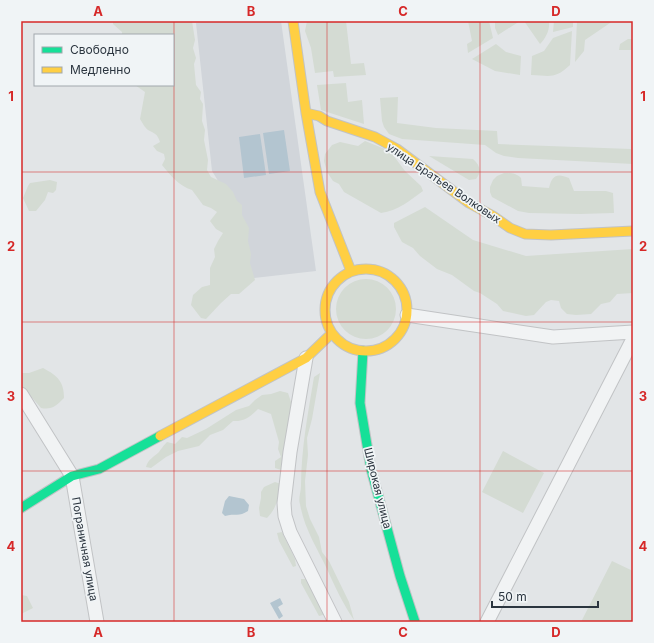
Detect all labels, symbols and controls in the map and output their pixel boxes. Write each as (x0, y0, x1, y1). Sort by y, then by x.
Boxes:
text: A (93, 3, 103, 19)
text: B (247, 3, 256, 19)
text: C (398, 3, 408, 19)
text: D (551, 3, 561, 19)
legend (34, 34, 174, 86)
text: Свободно (70, 42, 129, 57)
text: Медленно (70, 62, 131, 77)
text: 1 (8, 88, 14, 104)
text: 1 (640, 88, 646, 104)
street label: улица Братьев Волковых (384, 140, 504, 226)
text: 2 (7, 238, 15, 254)
text: 2 (639, 238, 647, 254)
text: 3 (7, 388, 15, 404)
text: 3 (639, 388, 647, 404)
street label: Широкая улица (361, 446, 395, 530)
street label: Пограничная улица (69, 496, 101, 602)
text: 4 (7, 538, 16, 554)
text: 4 (639, 538, 648, 554)
scale bar (492, 583, 598, 609)
text: 50 m (498, 589, 527, 604)
text: A (93, 624, 103, 640)
text: B (247, 624, 256, 640)
text: C (398, 624, 408, 640)
text: D (551, 624, 561, 640)

